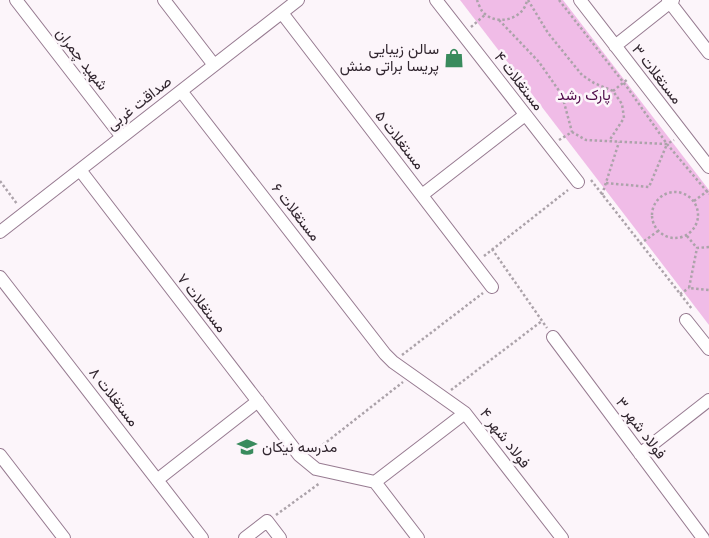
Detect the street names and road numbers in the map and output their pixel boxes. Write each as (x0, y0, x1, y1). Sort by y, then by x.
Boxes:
street label: شهید چمران (51, 24, 112, 94)
street label: مستغلات ۳ (629, 41, 686, 107)
street label: مستغلات ۴ (491, 48, 547, 113)
street label: صداقت غربی (103, 72, 176, 135)
street label: مستغلات ۵ (372, 107, 429, 172)
street label: مستغلات ۶ (269, 180, 324, 244)
street label: مستغلات ۷ (174, 270, 231, 335)
street label: مستغلات ۸ (86, 364, 143, 429)
street label: فولاد شهر ۳ (612, 394, 670, 462)
street label: فولاد شهر ۴ (476, 404, 534, 472)

